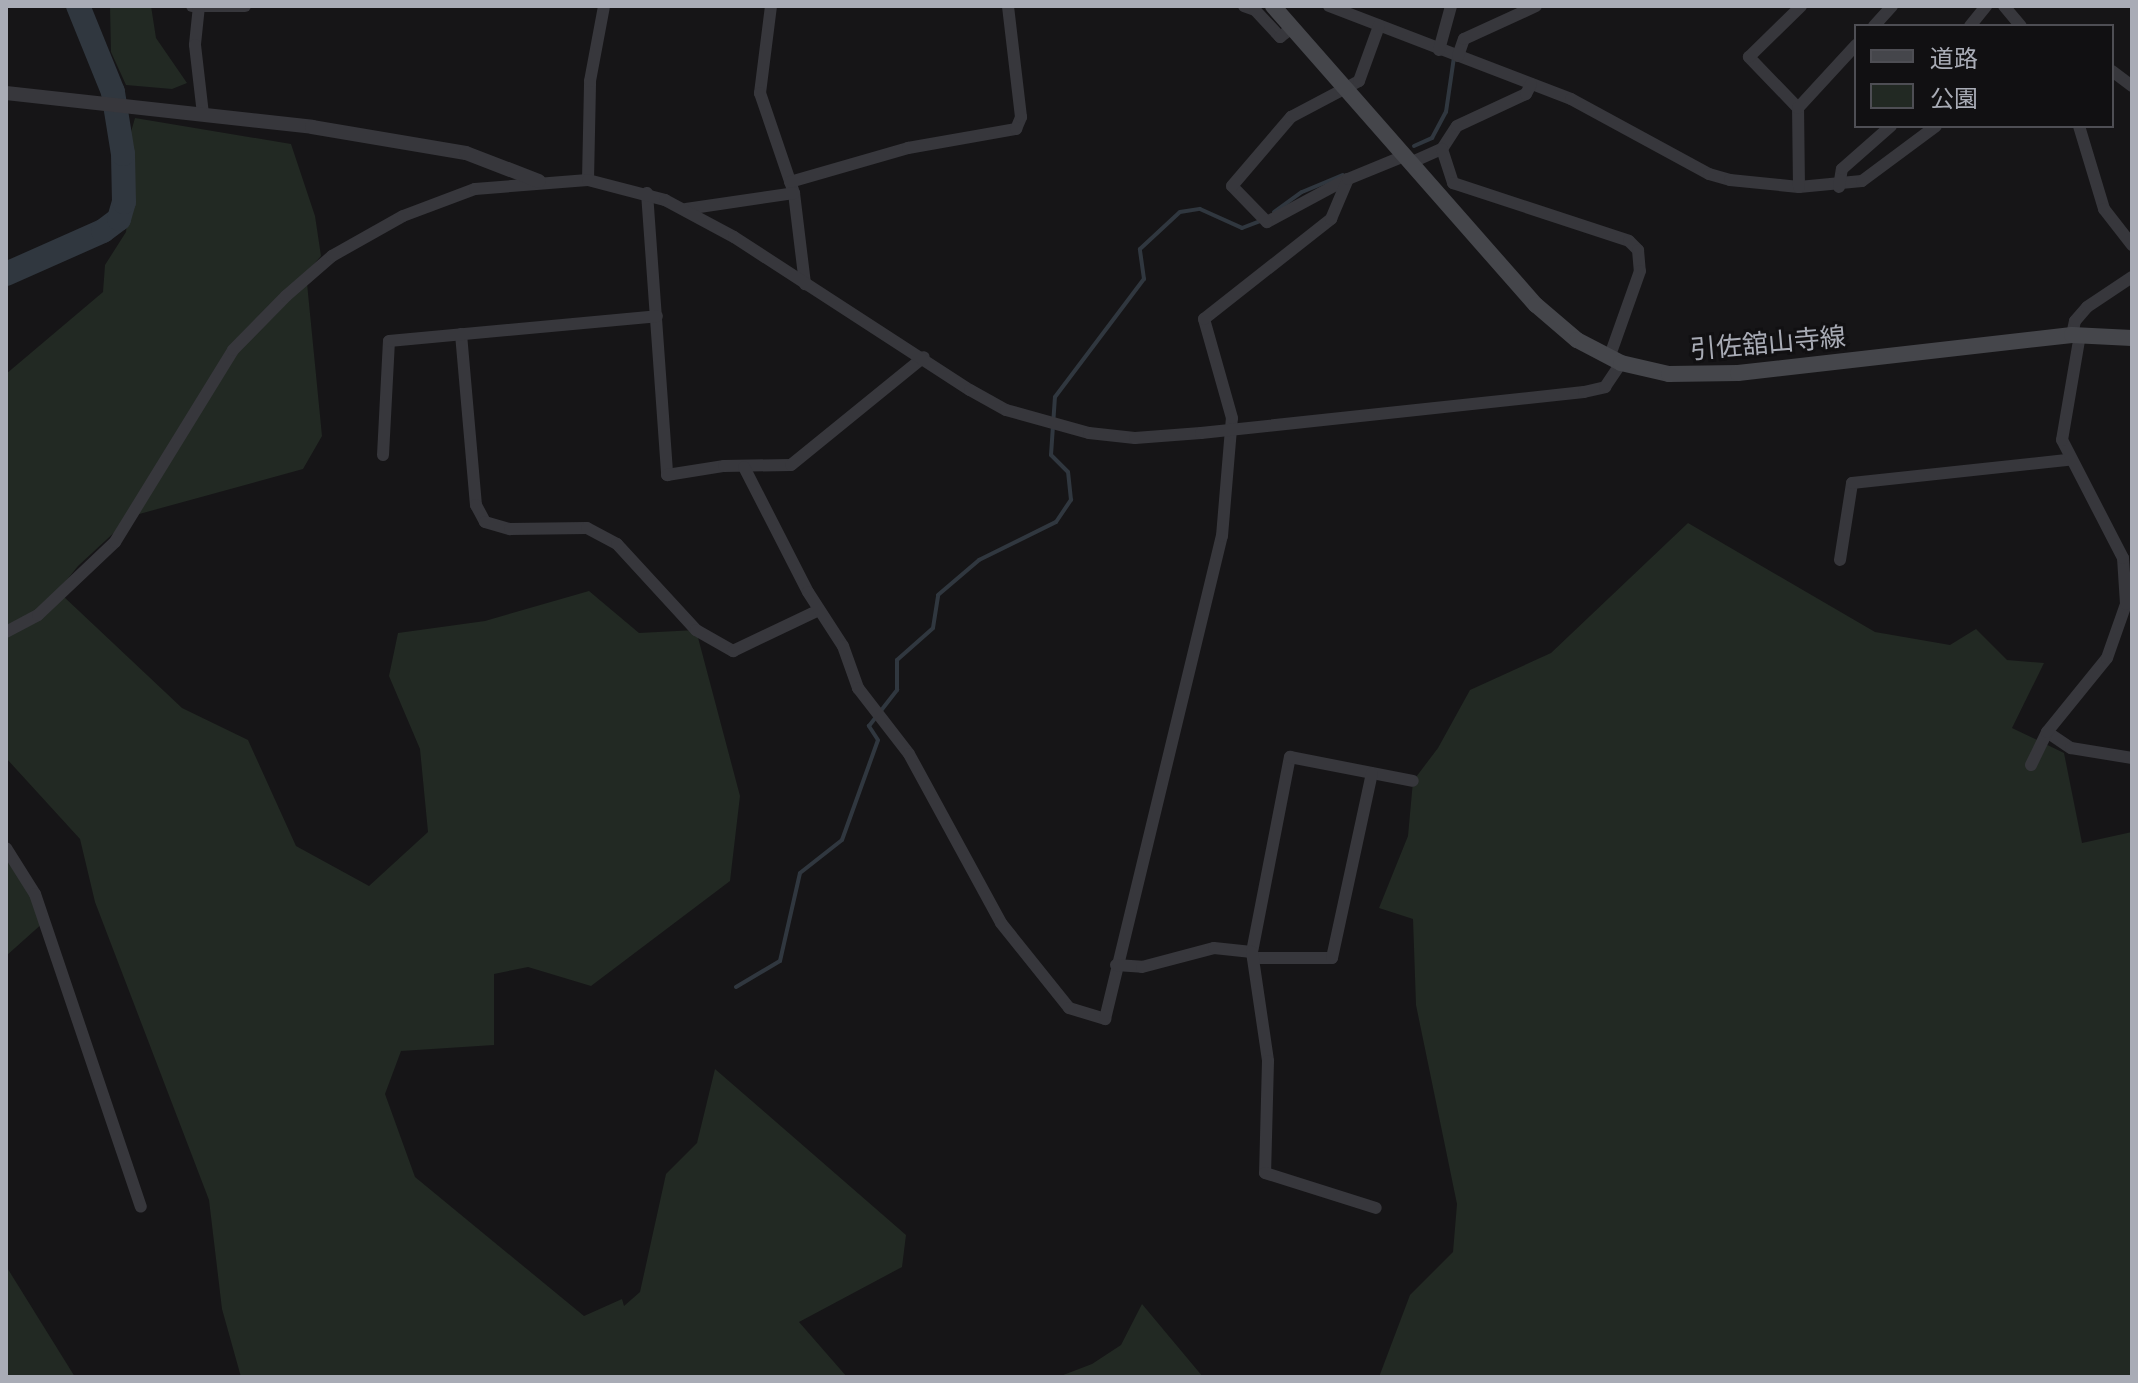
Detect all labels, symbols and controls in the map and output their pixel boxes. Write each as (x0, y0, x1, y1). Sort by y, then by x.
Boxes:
legend (1854, 24, 2114, 128)
text: 道路 (1930, 41, 1978, 74)
text: 公園 (1930, 81, 1978, 114)
street label: 引佐舘山寺線 (1689, 321, 1847, 365)

